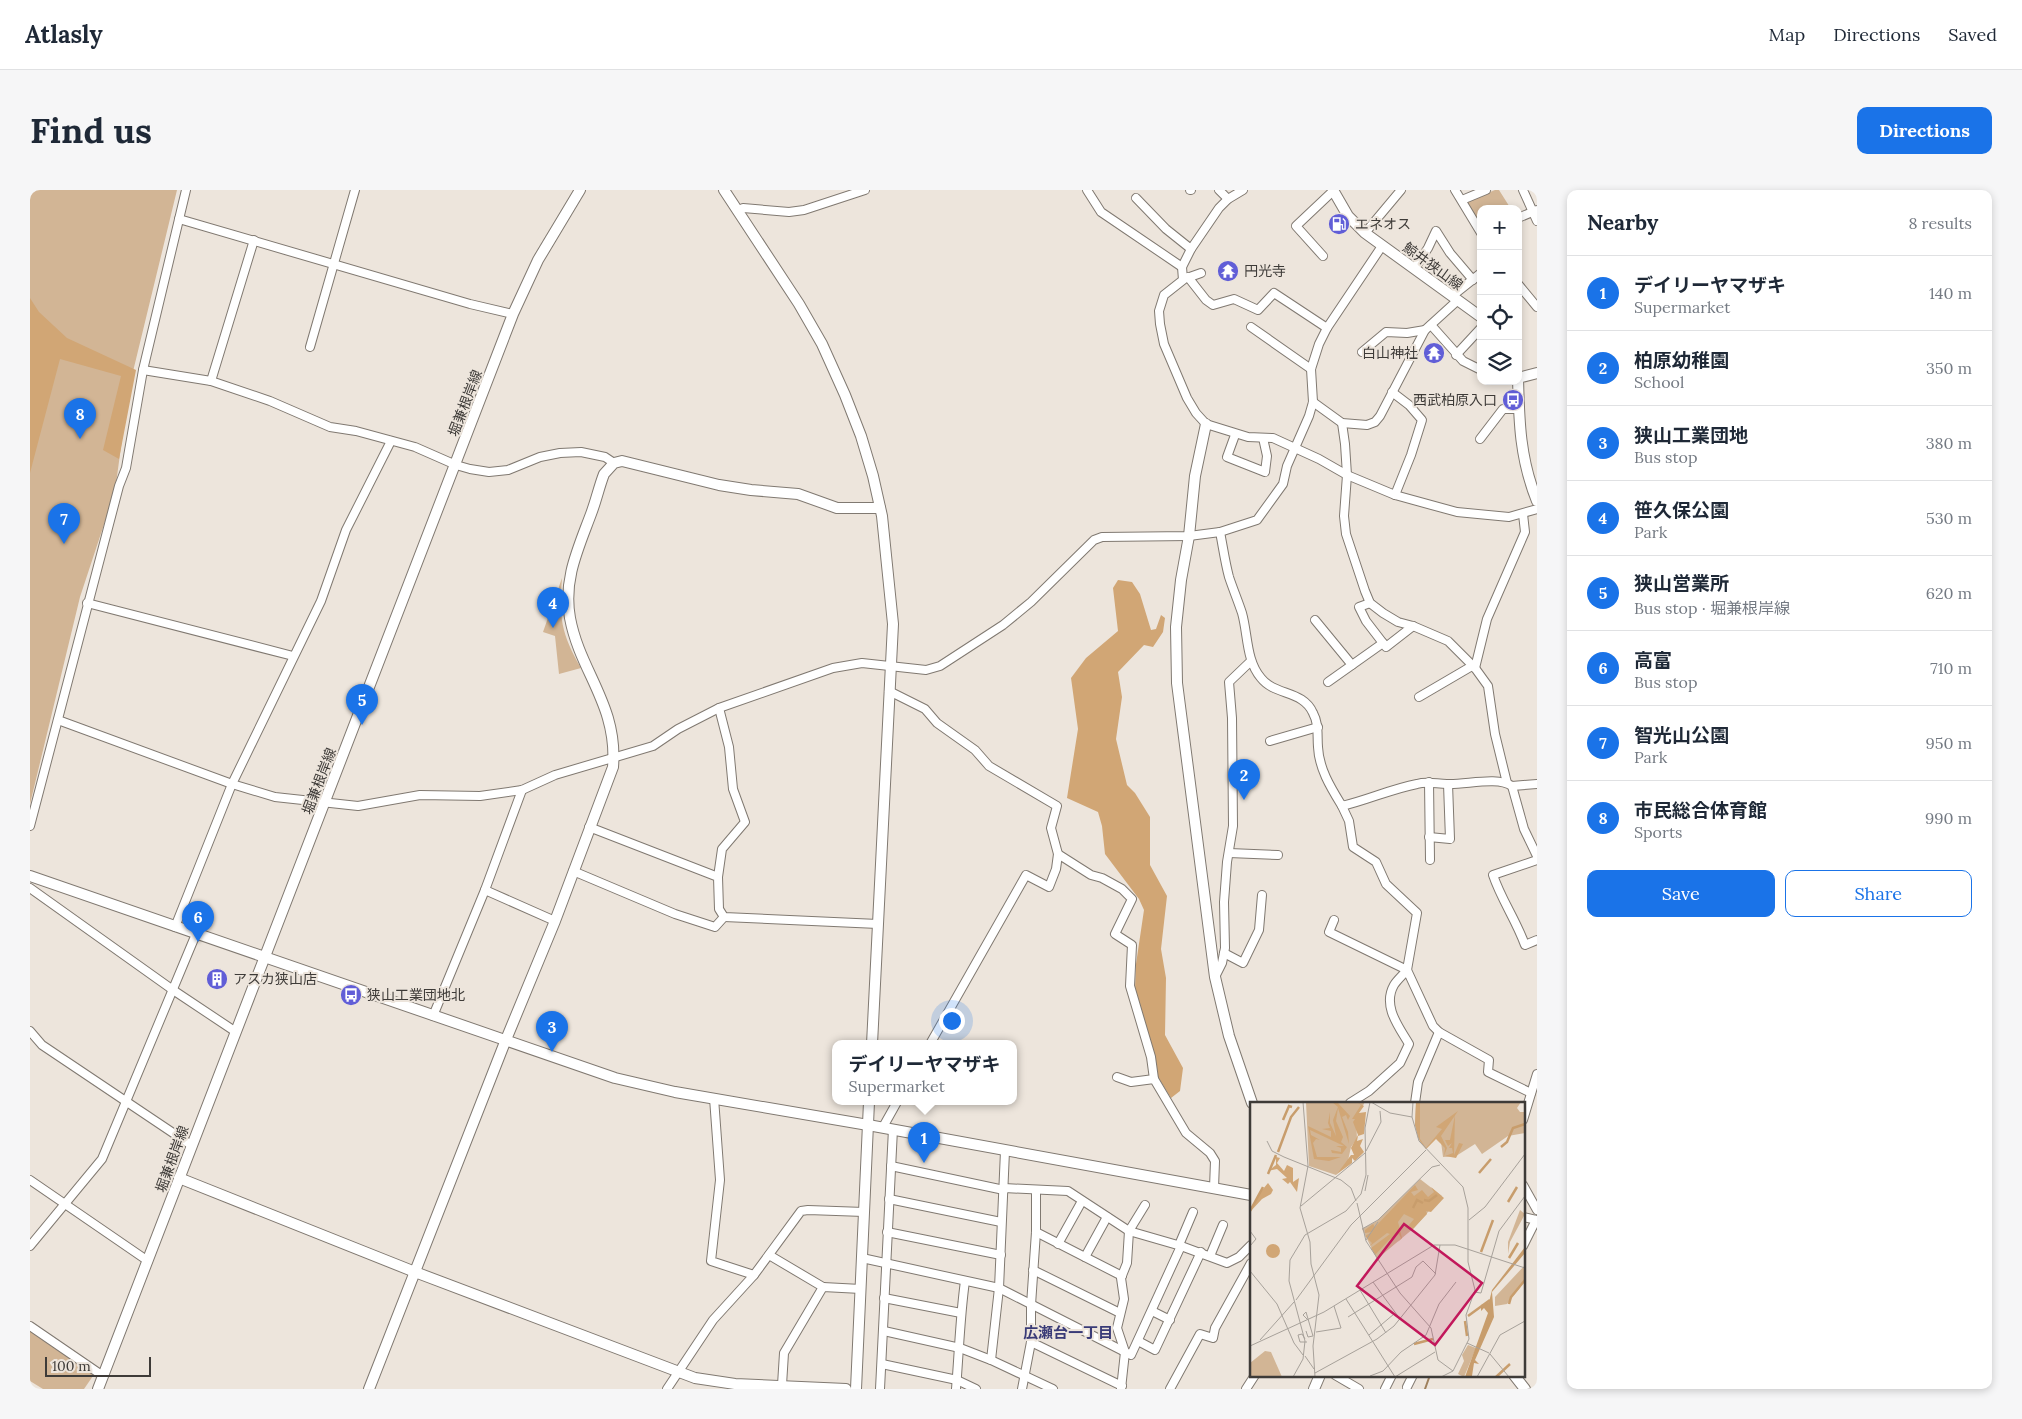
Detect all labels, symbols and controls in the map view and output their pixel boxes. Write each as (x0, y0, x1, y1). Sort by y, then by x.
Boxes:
text: Atlasly (25, 19, 103, 50)
text: Map (1769, 23, 1805, 46)
text: Directions (1833, 23, 1920, 46)
text: Saved (1948, 23, 1997, 46)
button: Directions (1857, 107, 1992, 154)
text: Find us (30, 108, 152, 153)
map controls (1477, 205, 1522, 385)
button: + (1477, 205, 1522, 250)
text: Nearby (1587, 209, 1658, 236)
fuel station icon: エネオス (1327, 212, 1351, 236)
text: 8 results (1908, 213, 1972, 233)
place label: エネオス (1355, 215, 1411, 233)
street label: 鯨井狭山線 (1399, 238, 1467, 294)
button: − (1477, 250, 1522, 295)
temple icon: 円光寺 (1216, 259, 1240, 283)
place label: 円光寺 (1244, 262, 1286, 280)
text: デイリーヤマザキ (1634, 273, 1786, 297)
text: 1 (1600, 283, 1606, 303)
text: 140 m (1929, 283, 1972, 303)
button: locate (1477, 295, 1522, 340)
text: Supermarket (1634, 297, 1730, 317)
button: layers (1477, 340, 1522, 385)
temple icon: 白山神社 (1422, 341, 1446, 365)
place label: 白山神社 (1362, 344, 1418, 362)
text: 柏原幼稚園 (1634, 348, 1729, 372)
text: 2 (1599, 358, 1607, 378)
text: 350 m (1926, 358, 1972, 378)
street label: 堀兼根岸線 (444, 367, 486, 439)
text: School (1634, 372, 1684, 392)
bus stop icon: 西武柏原入口 (1501, 388, 1525, 412)
place label: 西武柏原入口 (1413, 391, 1497, 409)
pin: 8 (64, 398, 96, 439)
text: 狭山工業団地 (1634, 423, 1748, 447)
text: 3 (1599, 433, 1607, 453)
text: 380 m (1926, 433, 1972, 453)
text: Bus stop (1634, 447, 1698, 467)
text: 笹久保公園 (1634, 498, 1729, 522)
pin: 7 (48, 503, 80, 544)
text: 4 (1599, 508, 1607, 528)
text: 530 m (1926, 508, 1972, 528)
text: Park (1634, 522, 1667, 542)
text: 狭山営業所 (1634, 571, 1729, 595)
text: 5 (1599, 583, 1607, 603)
text: 620 m (1926, 583, 1972, 603)
pin: 4 (537, 587, 569, 628)
text: Bus stop · 堀兼根岸線 (1634, 598, 1790, 618)
text: 高富 (1634, 648, 1672, 672)
text: 6 (1598, 658, 1608, 678)
text: 710 m (1930, 658, 1972, 678)
text: Bus stop (1634, 672, 1698, 692)
pin: 5 (346, 684, 378, 725)
text: 智光山公園 (1634, 723, 1729, 747)
text: 7 (1599, 733, 1607, 753)
text: 950 m (1926, 733, 1972, 753)
street label: 堀兼根岸線 (298, 745, 340, 817)
text: Park (1634, 747, 1667, 767)
pin: 2 (1228, 759, 1260, 800)
text: 市民総合体育館 (1634, 798, 1767, 822)
text: 8 (1598, 808, 1608, 828)
text: 990 m (1925, 808, 1972, 828)
text: Sports (1634, 822, 1683, 842)
button: Save (1587, 870, 1775, 917)
button: Share (1785, 870, 1972, 917)
pin: 6 (182, 901, 214, 942)
building icon: アスカ狭山店 (205, 967, 229, 991)
place label: アスカ狭山店 (233, 970, 317, 988)
bus stop icon: 狭山工業団地北 (339, 983, 363, 1007)
place label: 狭山工業団地北 (367, 986, 465, 1004)
your location (939, 1008, 965, 1034)
pin: 3 (536, 1011, 568, 1052)
popup (832, 1040, 1017, 1105)
text: デイリーヤマザキ (848, 1052, 1001, 1076)
text: Supermarket (848, 1076, 945, 1096)
inset map (1250, 1102, 1524, 1376)
pin: 1 (908, 1122, 940, 1163)
street label: 堀兼根岸線 (152, 1123, 192, 1195)
district label: 広瀬台一丁目 (1023, 1323, 1113, 1342)
scale bar (45, 1354, 151, 1377)
text: 100 m (52, 1357, 91, 1375)

